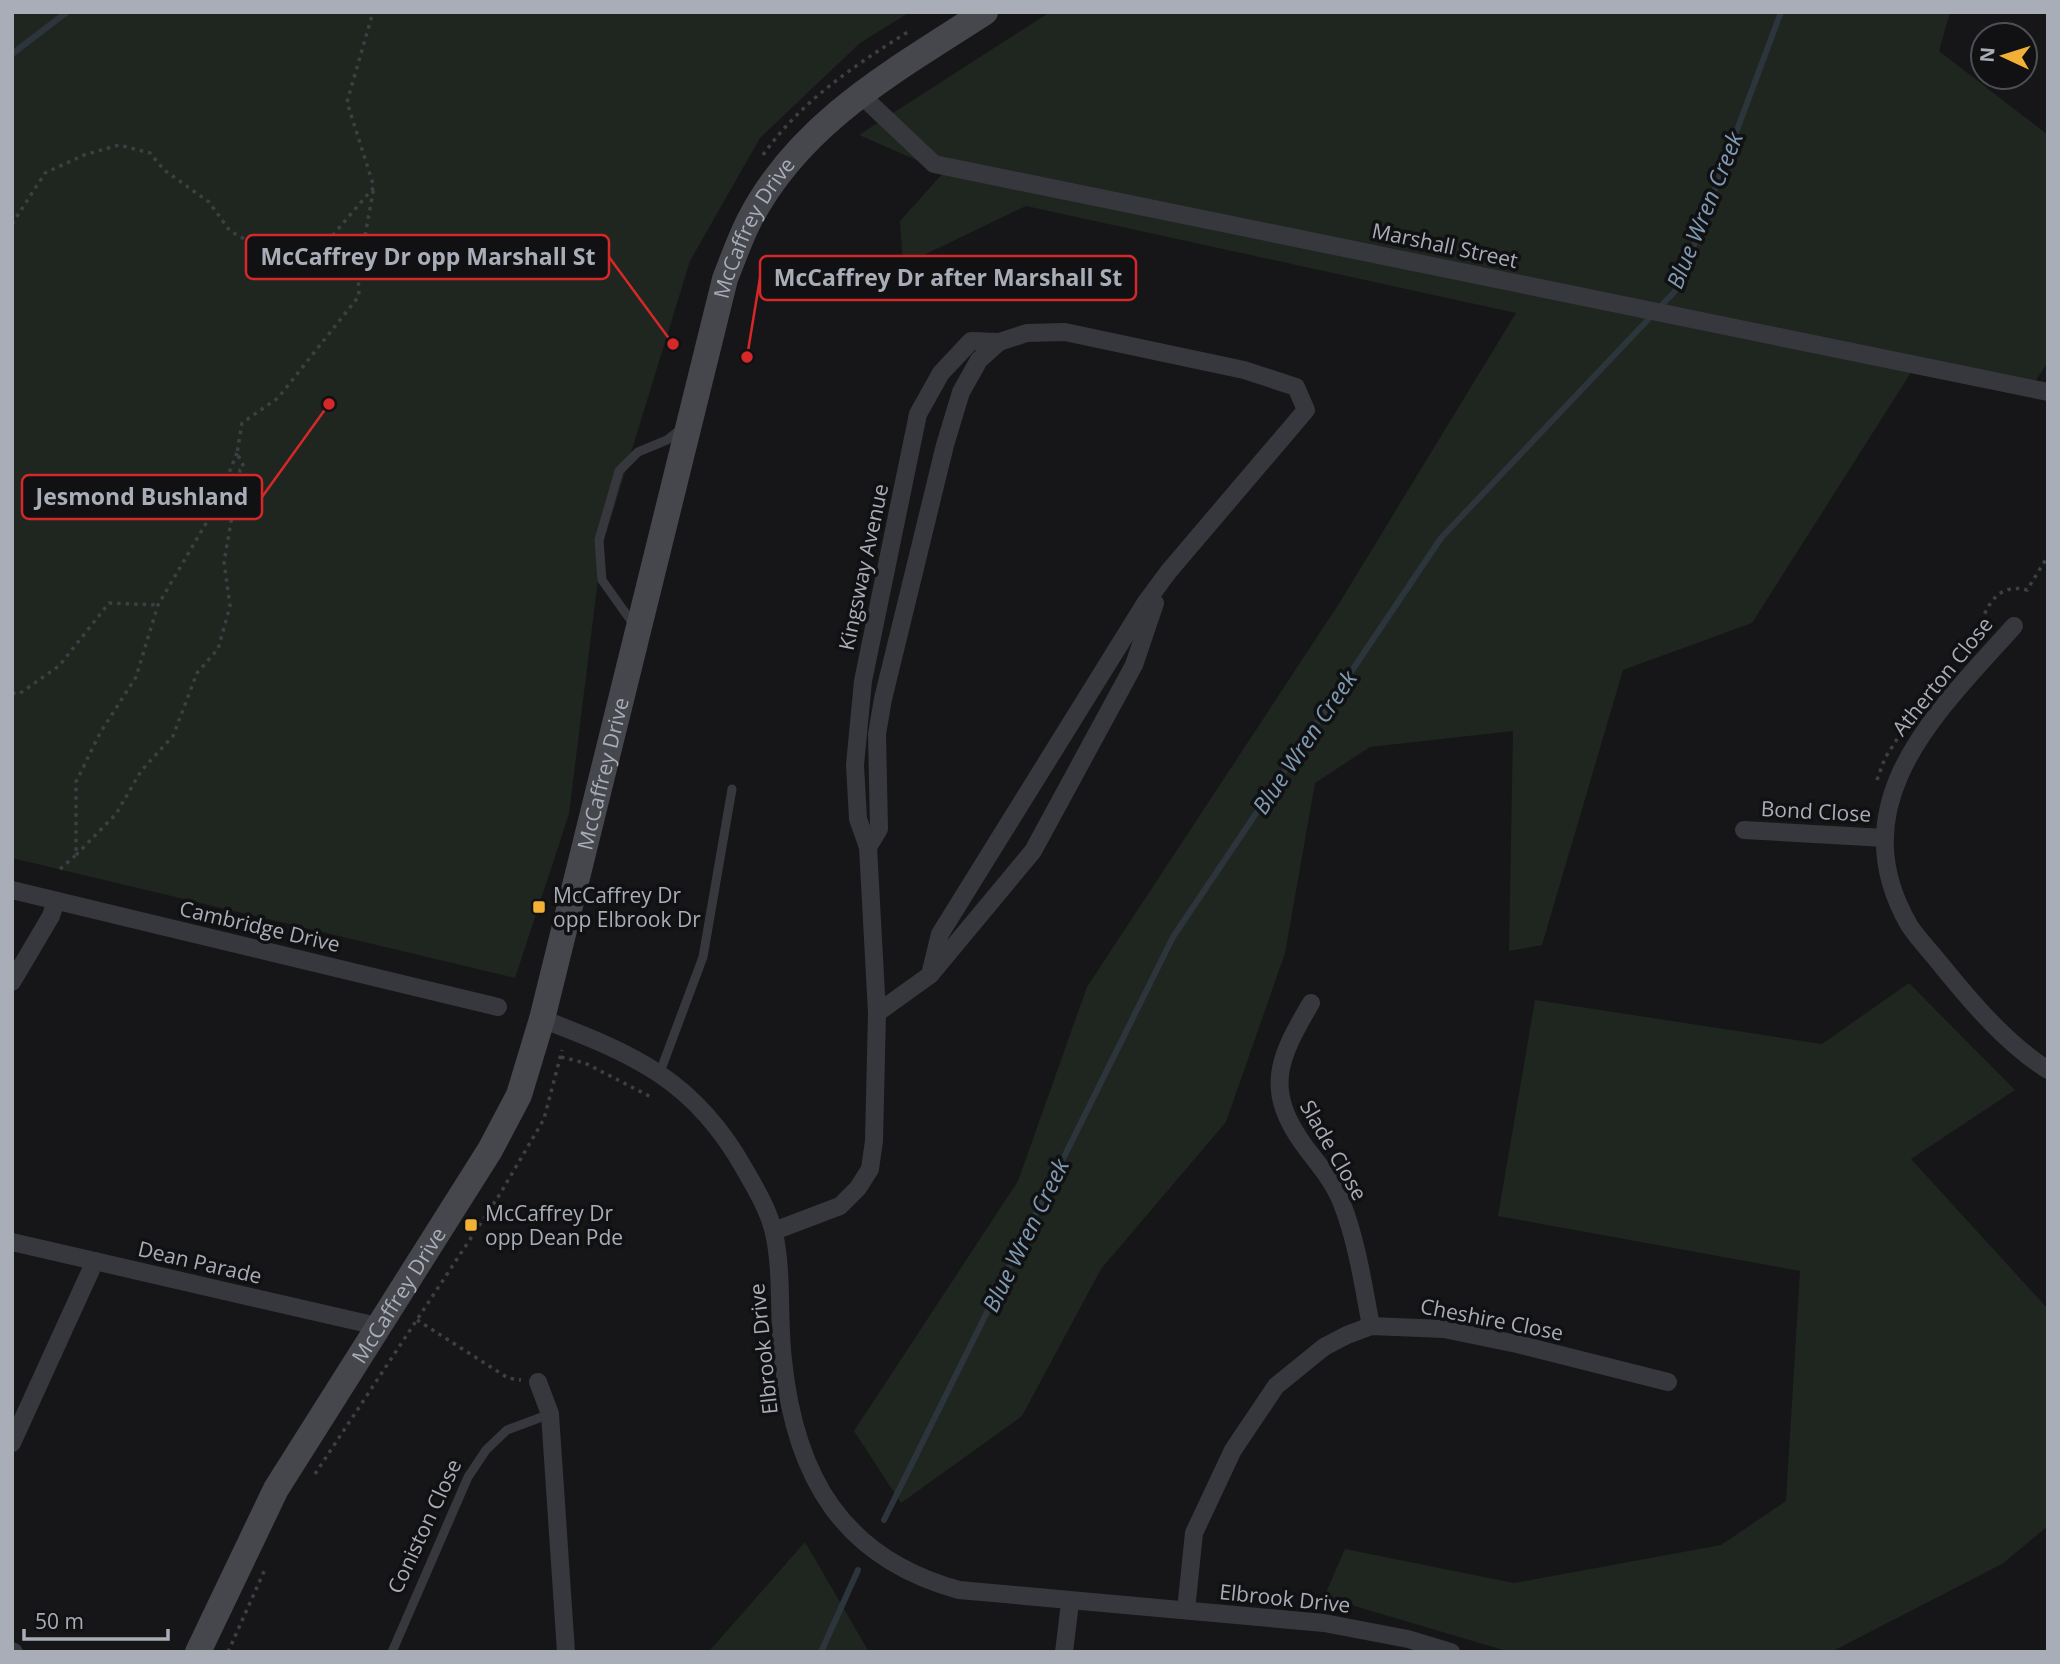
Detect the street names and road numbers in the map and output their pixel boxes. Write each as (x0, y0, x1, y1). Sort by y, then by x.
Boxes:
street label: McCaffrey Drive (707, 151, 801, 301)
street label: Marshall Street (1370, 216, 1520, 274)
street label: Kingsway Avenue (832, 481, 894, 653)
street label: Atherton Close (1885, 611, 1999, 741)
street label: McCaffrey Drive (570, 695, 635, 853)
street label: Bond Close (1760, 794, 1872, 828)
street label: Cambridge Drive (177, 894, 343, 958)
street label: Slade Close (1294, 1095, 1374, 1205)
street label: McCaffrey Drive (345, 1222, 452, 1368)
street label: Dean Parade (135, 1234, 265, 1290)
street label: Elbrook Drive (742, 1282, 784, 1416)
street label: Cheshire Close (1418, 1291, 1566, 1347)
street label: Coniston Close (381, 1454, 467, 1598)
street label: Elbrook Drive (1218, 1577, 1352, 1619)

